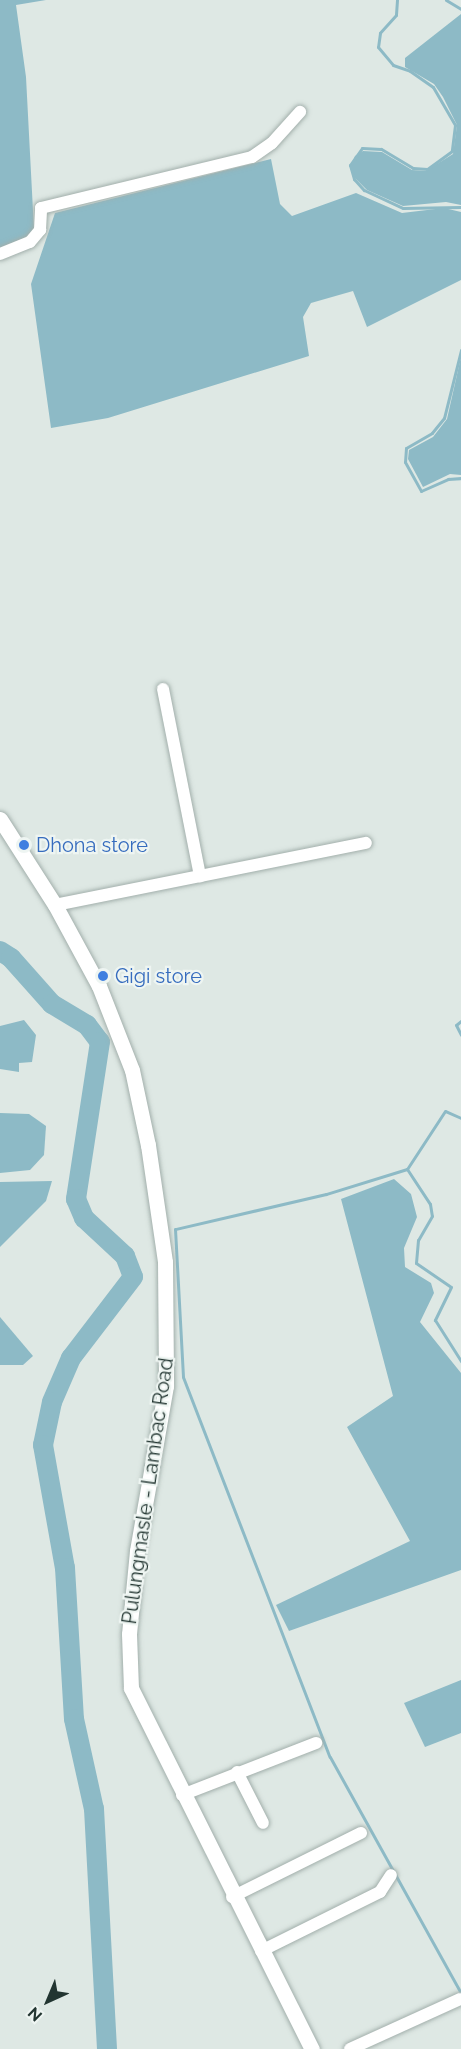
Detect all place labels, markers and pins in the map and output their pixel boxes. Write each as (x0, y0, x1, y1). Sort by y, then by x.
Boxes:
place label: Dhona store (36, 833, 148, 857)
marker: Dhona store (17, 838, 31, 852)
place label: Gigi store (115, 964, 202, 988)
marker: Gigi store (96, 969, 110, 983)

